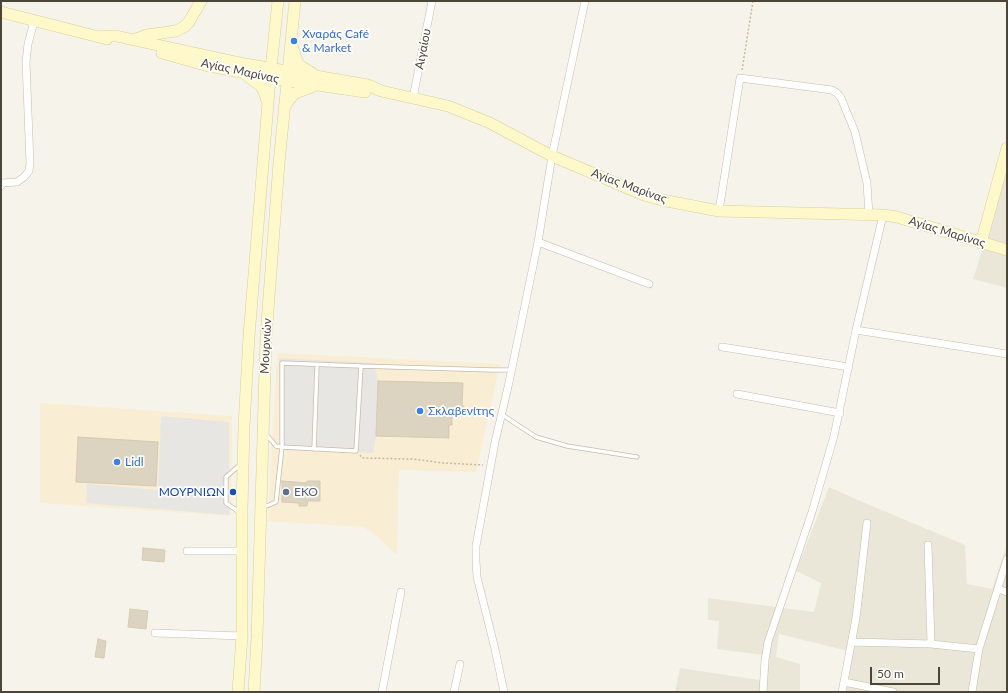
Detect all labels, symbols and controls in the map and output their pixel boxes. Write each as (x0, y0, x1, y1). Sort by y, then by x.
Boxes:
place label: Χναράς Café & Market (302, 27, 369, 55)
street label: Αιγαίου (412, 27, 434, 71)
marker: Χναράς Café & Market (289, 36, 299, 46)
street label: Αγίας Μαρίνας (200, 56, 280, 86)
street label: Αγίας Μαρίνας (589, 166, 669, 206)
street label: Αγίας Μαρίνας (907, 214, 987, 250)
street label: Μουρνιών (257, 318, 275, 374)
place label: Σκλαβενίτης (428, 404, 494, 418)
marker: Σκλαβενίτης (415, 406, 425, 416)
place label: Lidl (125, 455, 144, 469)
marker: Lidl (112, 457, 122, 467)
place label: ΜΟΥΡΝΙΩΝ (159, 485, 225, 499)
place label: EKO (294, 485, 318, 499)
marker: ΜΟΥΡΝΙΩΝ (228, 487, 238, 497)
marker: EKO (281, 487, 291, 497)
scale bar (872, 659, 942, 685)
text: 50 m (877, 666, 904, 681)

